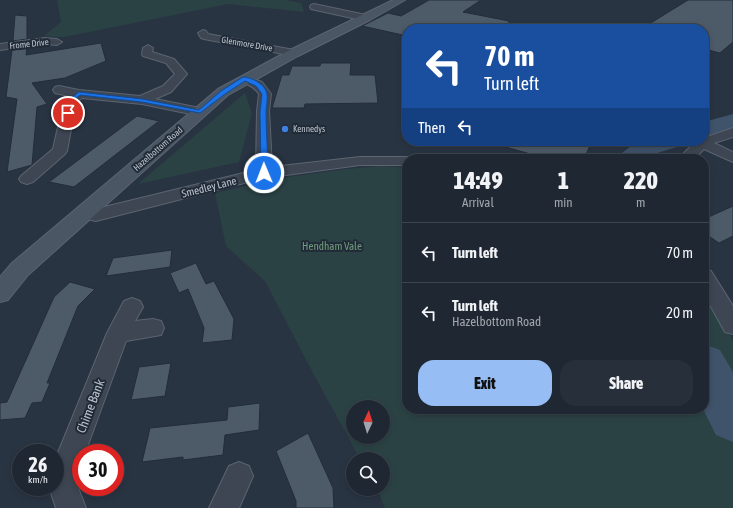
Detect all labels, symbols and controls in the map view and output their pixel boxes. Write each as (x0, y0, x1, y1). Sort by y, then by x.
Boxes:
street label: Glenmore Drive (221, 35, 273, 53)
street label: Frome Drive (9, 37, 49, 51)
icon: left (418, 40, 470, 92)
text: 70 m (484, 40, 534, 72)
text: Turn left (484, 73, 539, 94)
pin (51, 96, 85, 130)
icon: arrive (57, 102, 79, 124)
icon: left (454, 116, 476, 138)
text: Then (418, 119, 446, 136)
marker: Kennedys (280, 124, 290, 134)
place label: Kennedys (293, 124, 325, 134)
street label: Hazelbottom Road (131, 125, 185, 173)
position arrow (243, 152, 285, 194)
text: 14:49 (453, 167, 503, 194)
text: 1 (558, 167, 569, 194)
text: 220 (624, 167, 658, 194)
street label: Smedley Lane (180, 174, 238, 200)
text: Arrival (462, 195, 494, 210)
text: min (554, 195, 573, 210)
text: m (636, 195, 645, 210)
park label: Hendham Vale (302, 240, 362, 252)
icon: left (418, 242, 440, 264)
text: Turn left (452, 244, 498, 261)
text: 70 m (666, 244, 693, 261)
text: Turn left (452, 297, 498, 314)
icon: left (418, 302, 440, 324)
text: 20 m (666, 304, 693, 321)
text: Hazelbottom Road (452, 314, 541, 329)
button: Exit (418, 360, 552, 406)
button: Share (560, 360, 693, 406)
street label: Chime Bank (73, 377, 108, 435)
north arrow (346, 400, 390, 444)
map controls (346, 400, 390, 496)
speed limit sign: 30 (72, 444, 124, 496)
button: search (346, 452, 390, 496)
text: 26 (29, 453, 47, 476)
text: km/h (28, 474, 48, 485)

